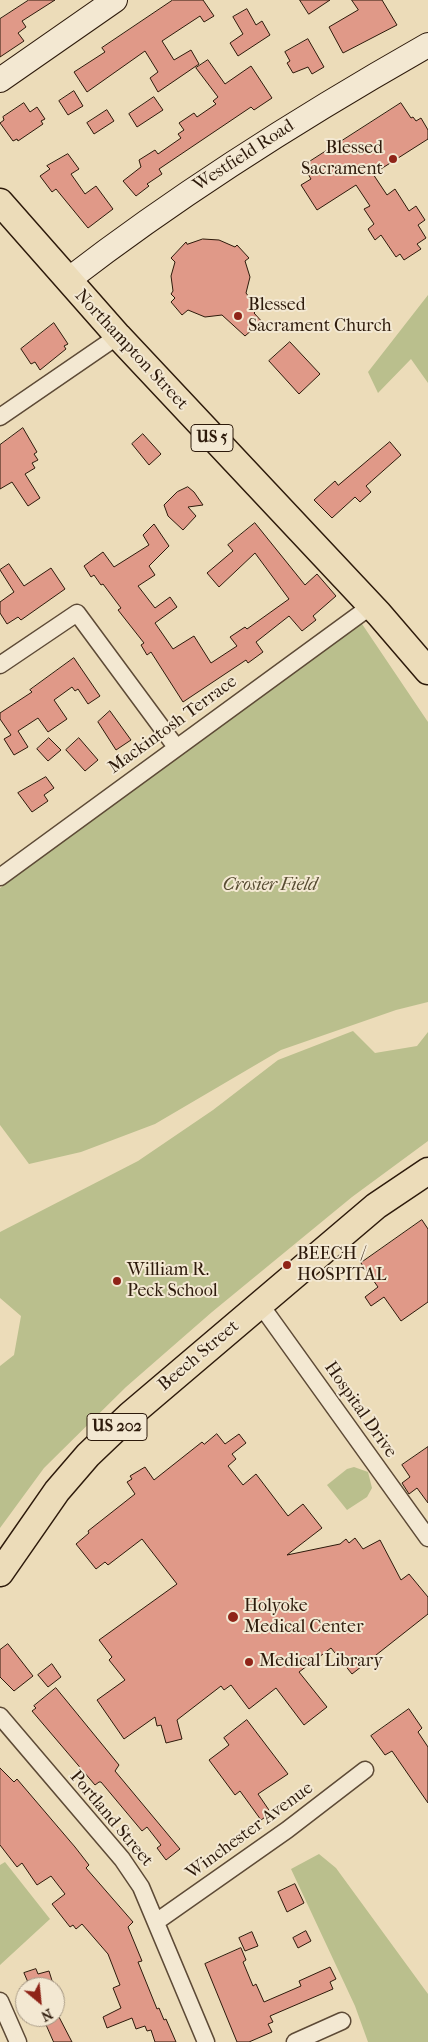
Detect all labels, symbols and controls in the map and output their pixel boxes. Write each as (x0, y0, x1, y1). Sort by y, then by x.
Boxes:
street label: Westfield Road (190, 115, 298, 197)
place label: Blessed Sacrament (301, 138, 383, 180)
marker: Blessed Sacrament (387, 153, 399, 165)
street label: Northampton Street (70, 285, 192, 415)
place label: Blessed Sacrament Church (248, 295, 392, 338)
marker: Blessed Sacrament Church (232, 310, 244, 322)
road number: US 5 (191, 424, 233, 452)
street label: Mackintosh Terrace (104, 671, 242, 779)
park label: Crosier Field (223, 875, 317, 897)
place label: BEECH / HOSPITAL (297, 1244, 387, 1286)
marker: BEECH / HOSPITAL (281, 1259, 293, 1271)
place label: William R. Peck School (127, 1260, 218, 1302)
marker: William R. Peck School (111, 1275, 123, 1287)
street label: Beech Street (154, 1316, 244, 1396)
street label: Hospital Drive (319, 1358, 401, 1462)
road number: US 202 (87, 1414, 147, 1440)
place label: Holyoke Medical Center (244, 1596, 364, 1638)
marker: Holyoke Medical Center (226, 1610, 240, 1624)
place label: Medical Library (259, 1651, 383, 1673)
marker: Medical Library (243, 1656, 255, 1668)
street label: Portland Street (65, 1767, 157, 1871)
street label: Winchester Avenue (182, 1778, 318, 1884)
north arrow (15, 1977, 65, 2027)
text: N (38, 2005, 55, 2025)

